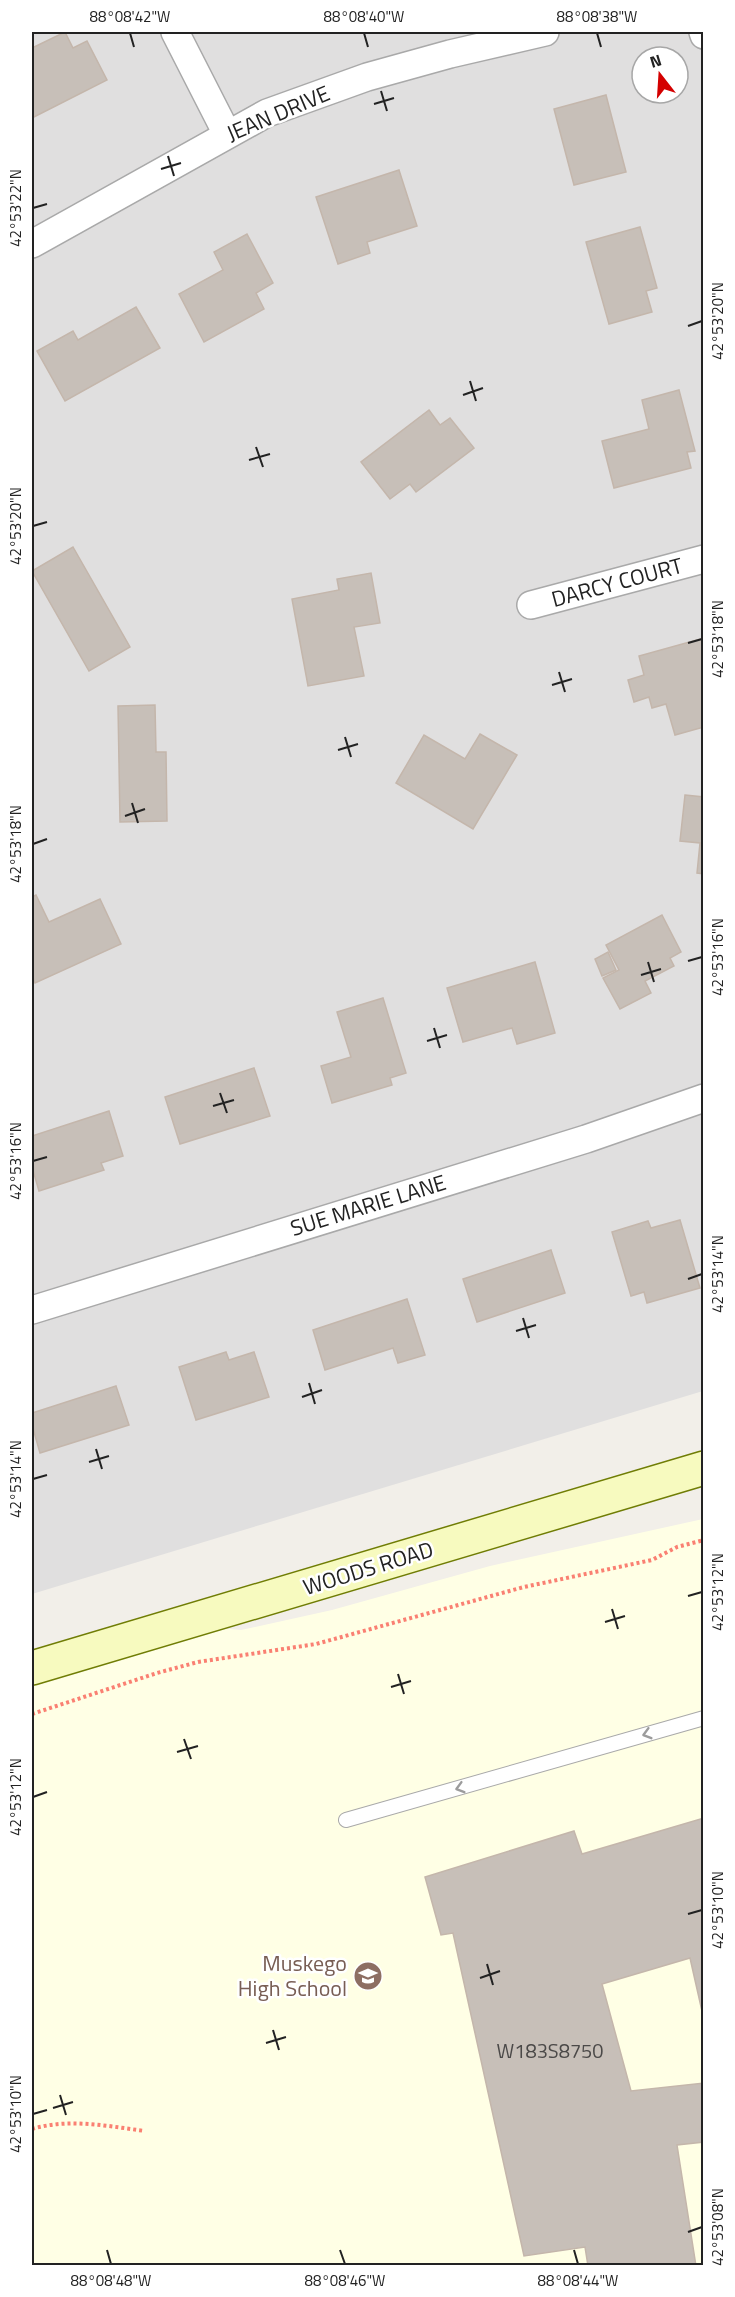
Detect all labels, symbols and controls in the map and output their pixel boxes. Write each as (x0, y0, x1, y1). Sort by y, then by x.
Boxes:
text: 88°08'42"W (90, 5, 170, 28)
text: 88°08'40"W (324, 5, 404, 28)
text: 88°08'38"W (557, 5, 637, 28)
north arrow (630, 45, 690, 105)
text: N (647, 48, 664, 74)
street label: JEAN DRIVE (221, 76, 335, 150)
text: 42°53'22"N (4, 169, 27, 247)
text: 42°53'20"N (706, 282, 729, 360)
text: 42°53'20"N (4, 487, 27, 565)
street label: DARCY COURT (548, 548, 687, 616)
text: 42°53'18"N (706, 600, 729, 678)
text: 42°53'18"N (4, 805, 27, 883)
text: 42°53'16"N (706, 918, 729, 996)
text: 42°53'16"N (4, 1122, 27, 1200)
street label: SUE MARIE LANE (286, 1165, 450, 1245)
text: 42°53'14"N (706, 1235, 729, 1313)
text: 42°53'14"N (4, 1440, 27, 1518)
street label: WOODS ROAD (299, 1532, 437, 1604)
text: 42°53'12"N (706, 1553, 729, 1631)
one-way arrow (642, 1727, 652, 1740)
text: 42°53'12"N (4, 1758, 27, 1836)
one-way arrow (455, 1781, 466, 1793)
text: 42°53'10"N (706, 1871, 729, 1949)
place label: Muskego High School (238, 1946, 347, 2005)
school or university icon: Muskego High School (352, 1960, 384, 1992)
house number: W183S8750 (497, 2035, 603, 2066)
text: 42°53'10"N (4, 2075, 27, 2153)
text: 42°53'08"N (706, 2188, 729, 2266)
text: 88°08'48"W (71, 2269, 151, 2292)
text: 88°08'46"W (305, 2269, 385, 2292)
text: 88°08'44"W (538, 2269, 618, 2292)

